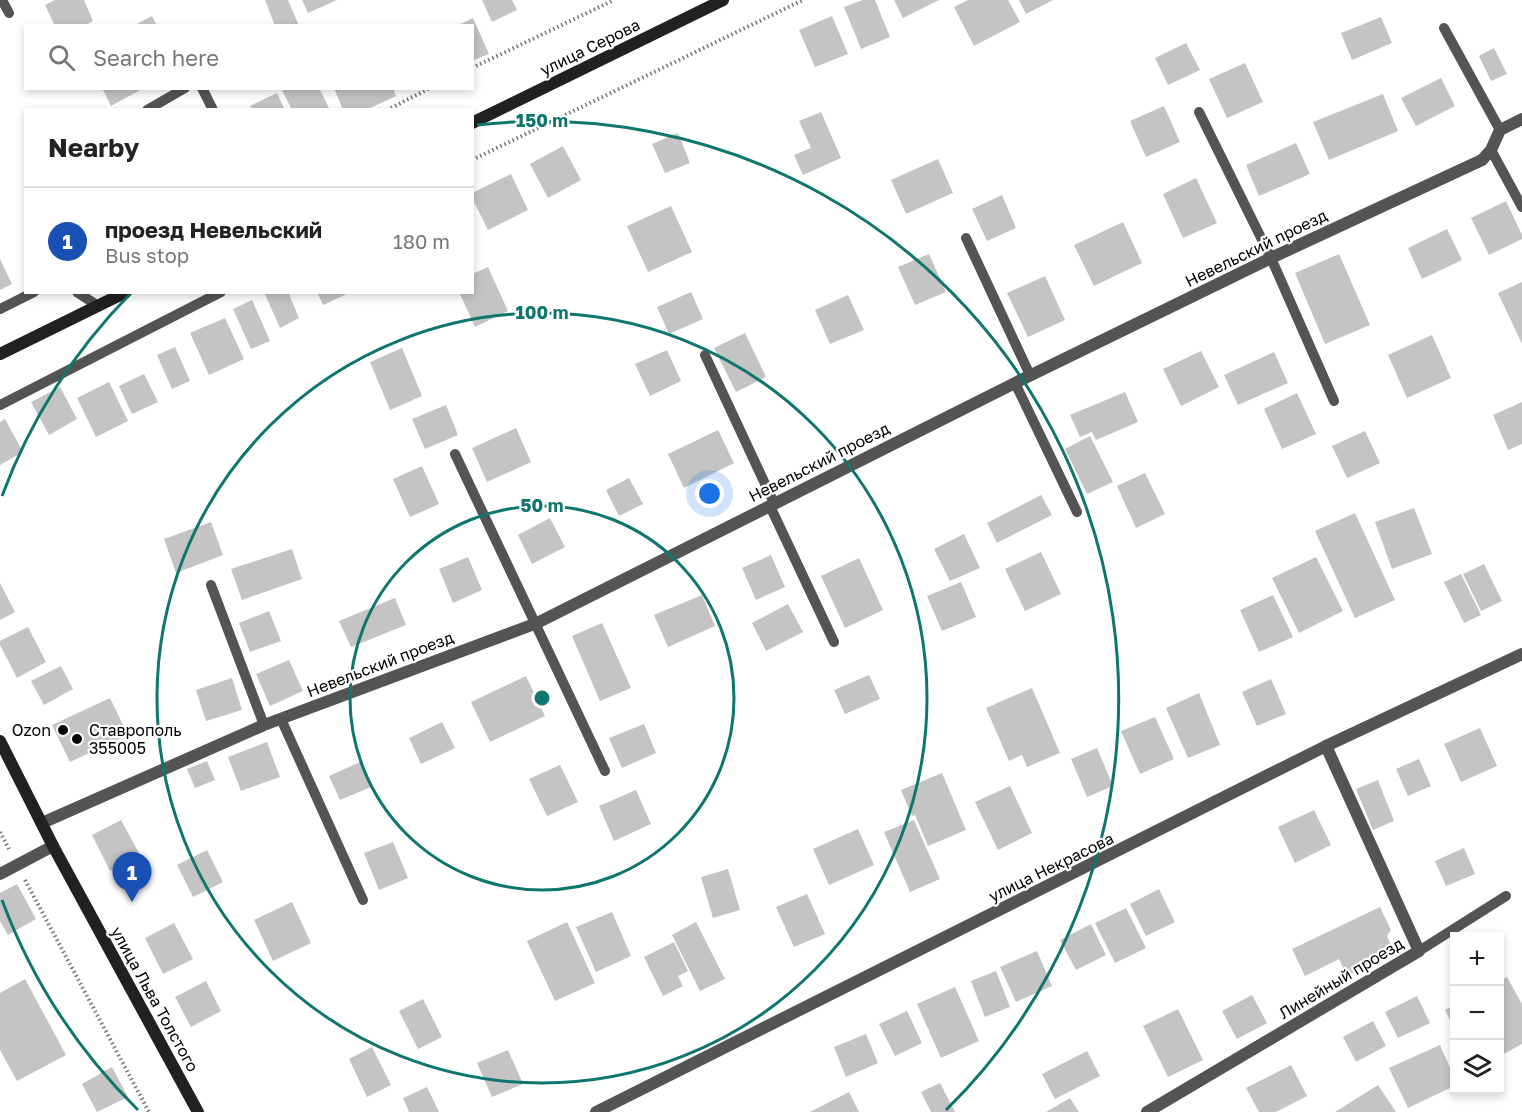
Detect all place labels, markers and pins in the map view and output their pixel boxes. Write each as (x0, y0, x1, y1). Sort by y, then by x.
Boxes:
centre of rings (532, 688, 552, 708)
place label: Ozon (12, 720, 51, 740)
place label: Ставрополь 355005 (89, 720, 182, 758)
marker: Ozon (56, 723, 70, 737)
marker: Ставрополь 355005 (70, 732, 84, 746)
pin: 1 (112, 852, 152, 902)

